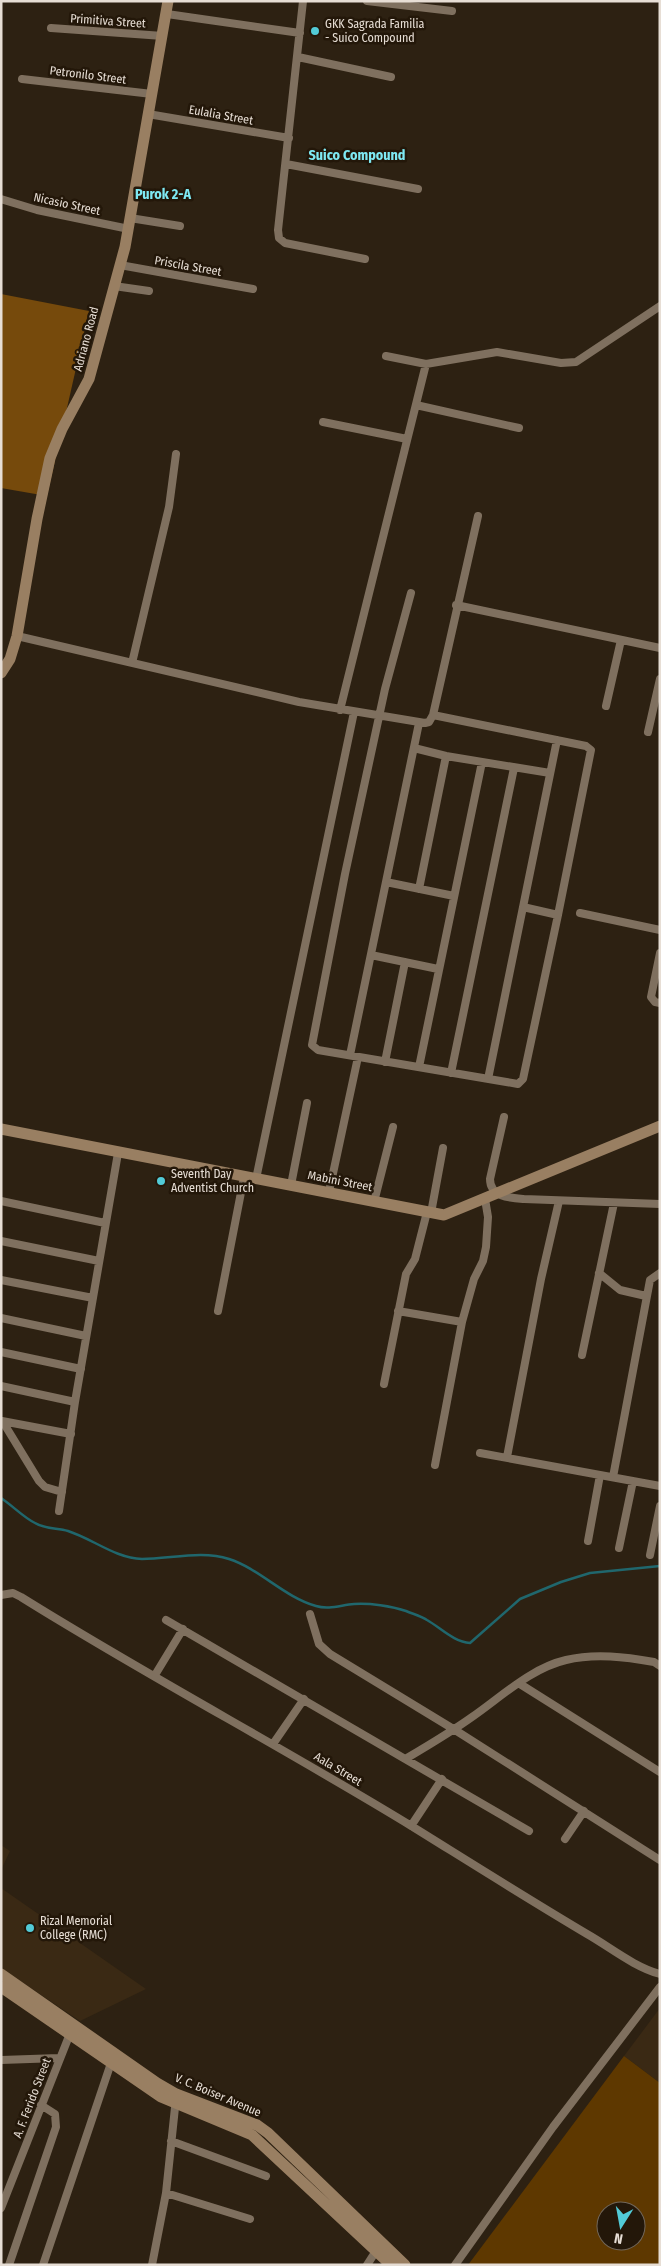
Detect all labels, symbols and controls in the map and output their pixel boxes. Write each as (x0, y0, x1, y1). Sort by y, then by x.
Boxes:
street label: Primitiva Street (70, 11, 146, 31)
place label: GKK Sagrada Familia - Suico Compound (325, 17, 424, 45)
marker: GKK Sagrada Familia - Suico Compound (309, 25, 321, 37)
street label: Petronilo Street (49, 63, 127, 87)
street label: Eulalia Street (188, 102, 254, 128)
district label: Suico Compound (309, 147, 405, 164)
district label: Purok 2-A (135, 186, 191, 203)
street label: Nicasio Street (32, 190, 102, 218)
street label: Priscila Street (153, 253, 223, 279)
street label: Adriano Road (71, 305, 101, 373)
place label: Seventh Day Adventist Church (171, 1167, 254, 1195)
street label: Mabini Street (307, 1168, 374, 1194)
marker: Seventh Day Adventist Church (155, 1175, 167, 1187)
street label: Aala Street (312, 1749, 365, 1789)
place label: Rizal Memorial College (RMC) (40, 1914, 112, 1942)
marker: Rizal Memorial College (RMC) (24, 1922, 36, 1934)
street label: A. F. Ferido Street (10, 2056, 54, 2140)
street label: V. C. Boiser Avenue (173, 2071, 263, 2120)
north arrow (596, 2201, 646, 2251)
text: N (613, 2229, 624, 2247)

